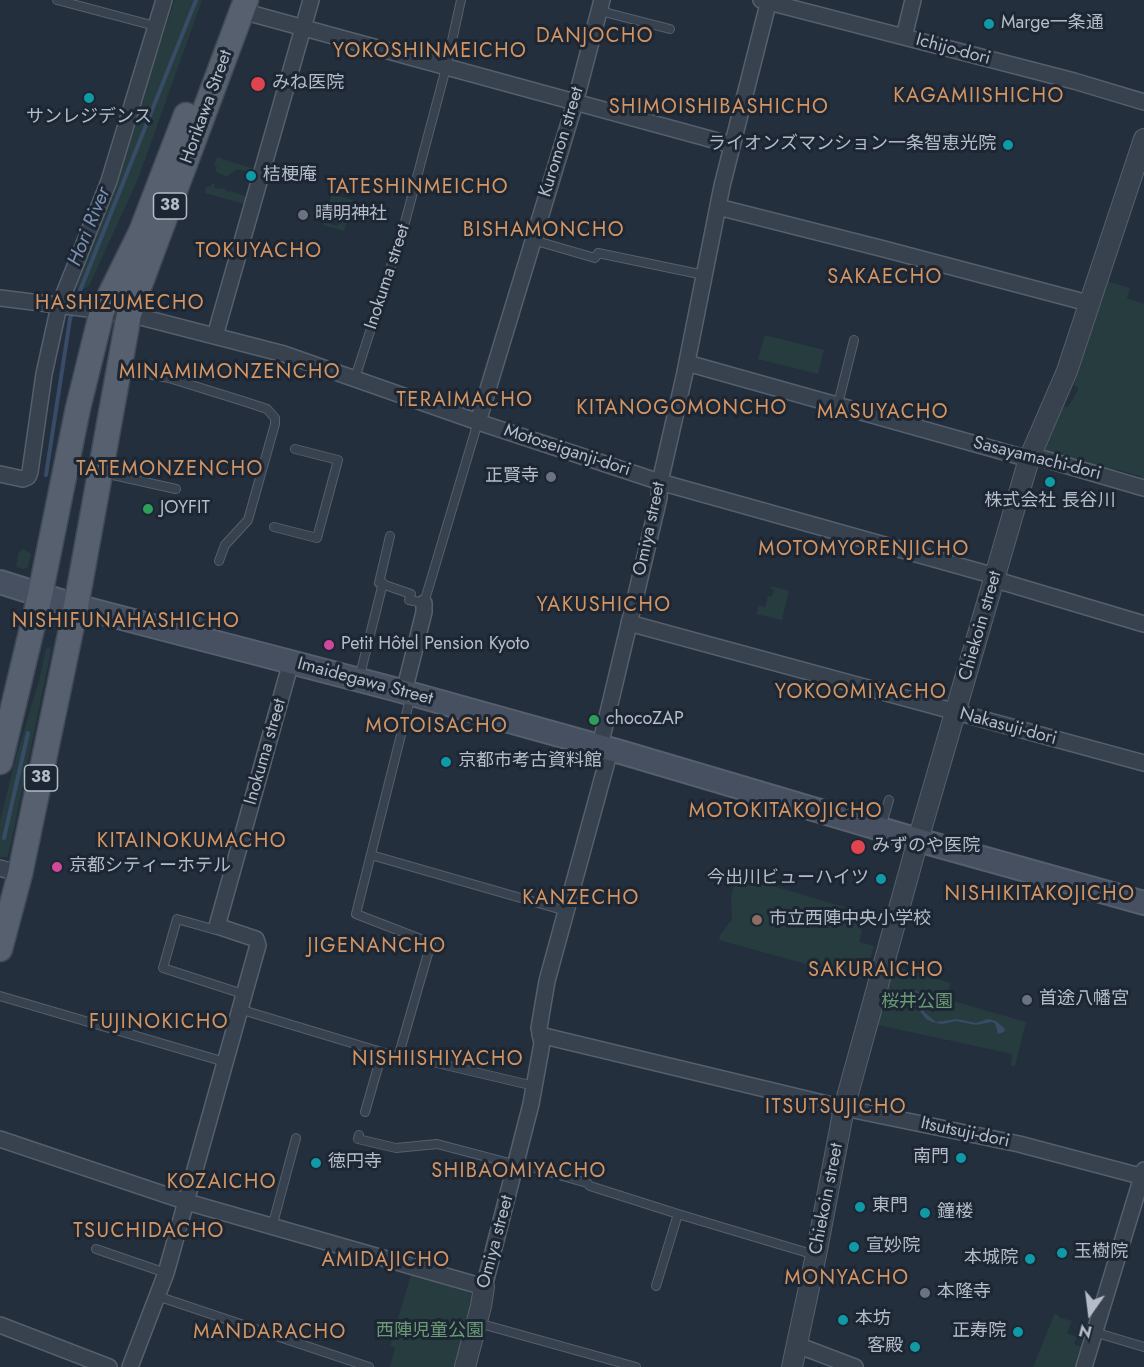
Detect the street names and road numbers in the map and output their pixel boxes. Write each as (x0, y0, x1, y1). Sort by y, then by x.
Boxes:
street label: Ichijo-dori (913, 30, 993, 70)
street label: Horikawa Street (176, 47, 238, 167)
street label: Kuromon street (535, 84, 589, 200)
road number: 38 (154, 193, 186, 219)
street label: Inokuma street (361, 222, 415, 332)
street label: Motoseiganji-dori (501, 420, 633, 482)
street label: Sasayamachi-dori (971, 433, 1103, 485)
street label: Omiya street (630, 480, 670, 578)
street label: Chiekoin street (955, 569, 1007, 683)
street label: Imaidegawa Street (295, 654, 435, 710)
street label: Inokuma street (241, 696, 291, 808)
street label: Nakasuji-dori (957, 704, 1059, 750)
road number: 38 (24, 765, 57, 791)
street label: Itsutsuji-dori (919, 1113, 1011, 1153)
street label: Chiekoin street (806, 1141, 848, 1257)
street label: Omiya street (473, 1193, 519, 1291)

